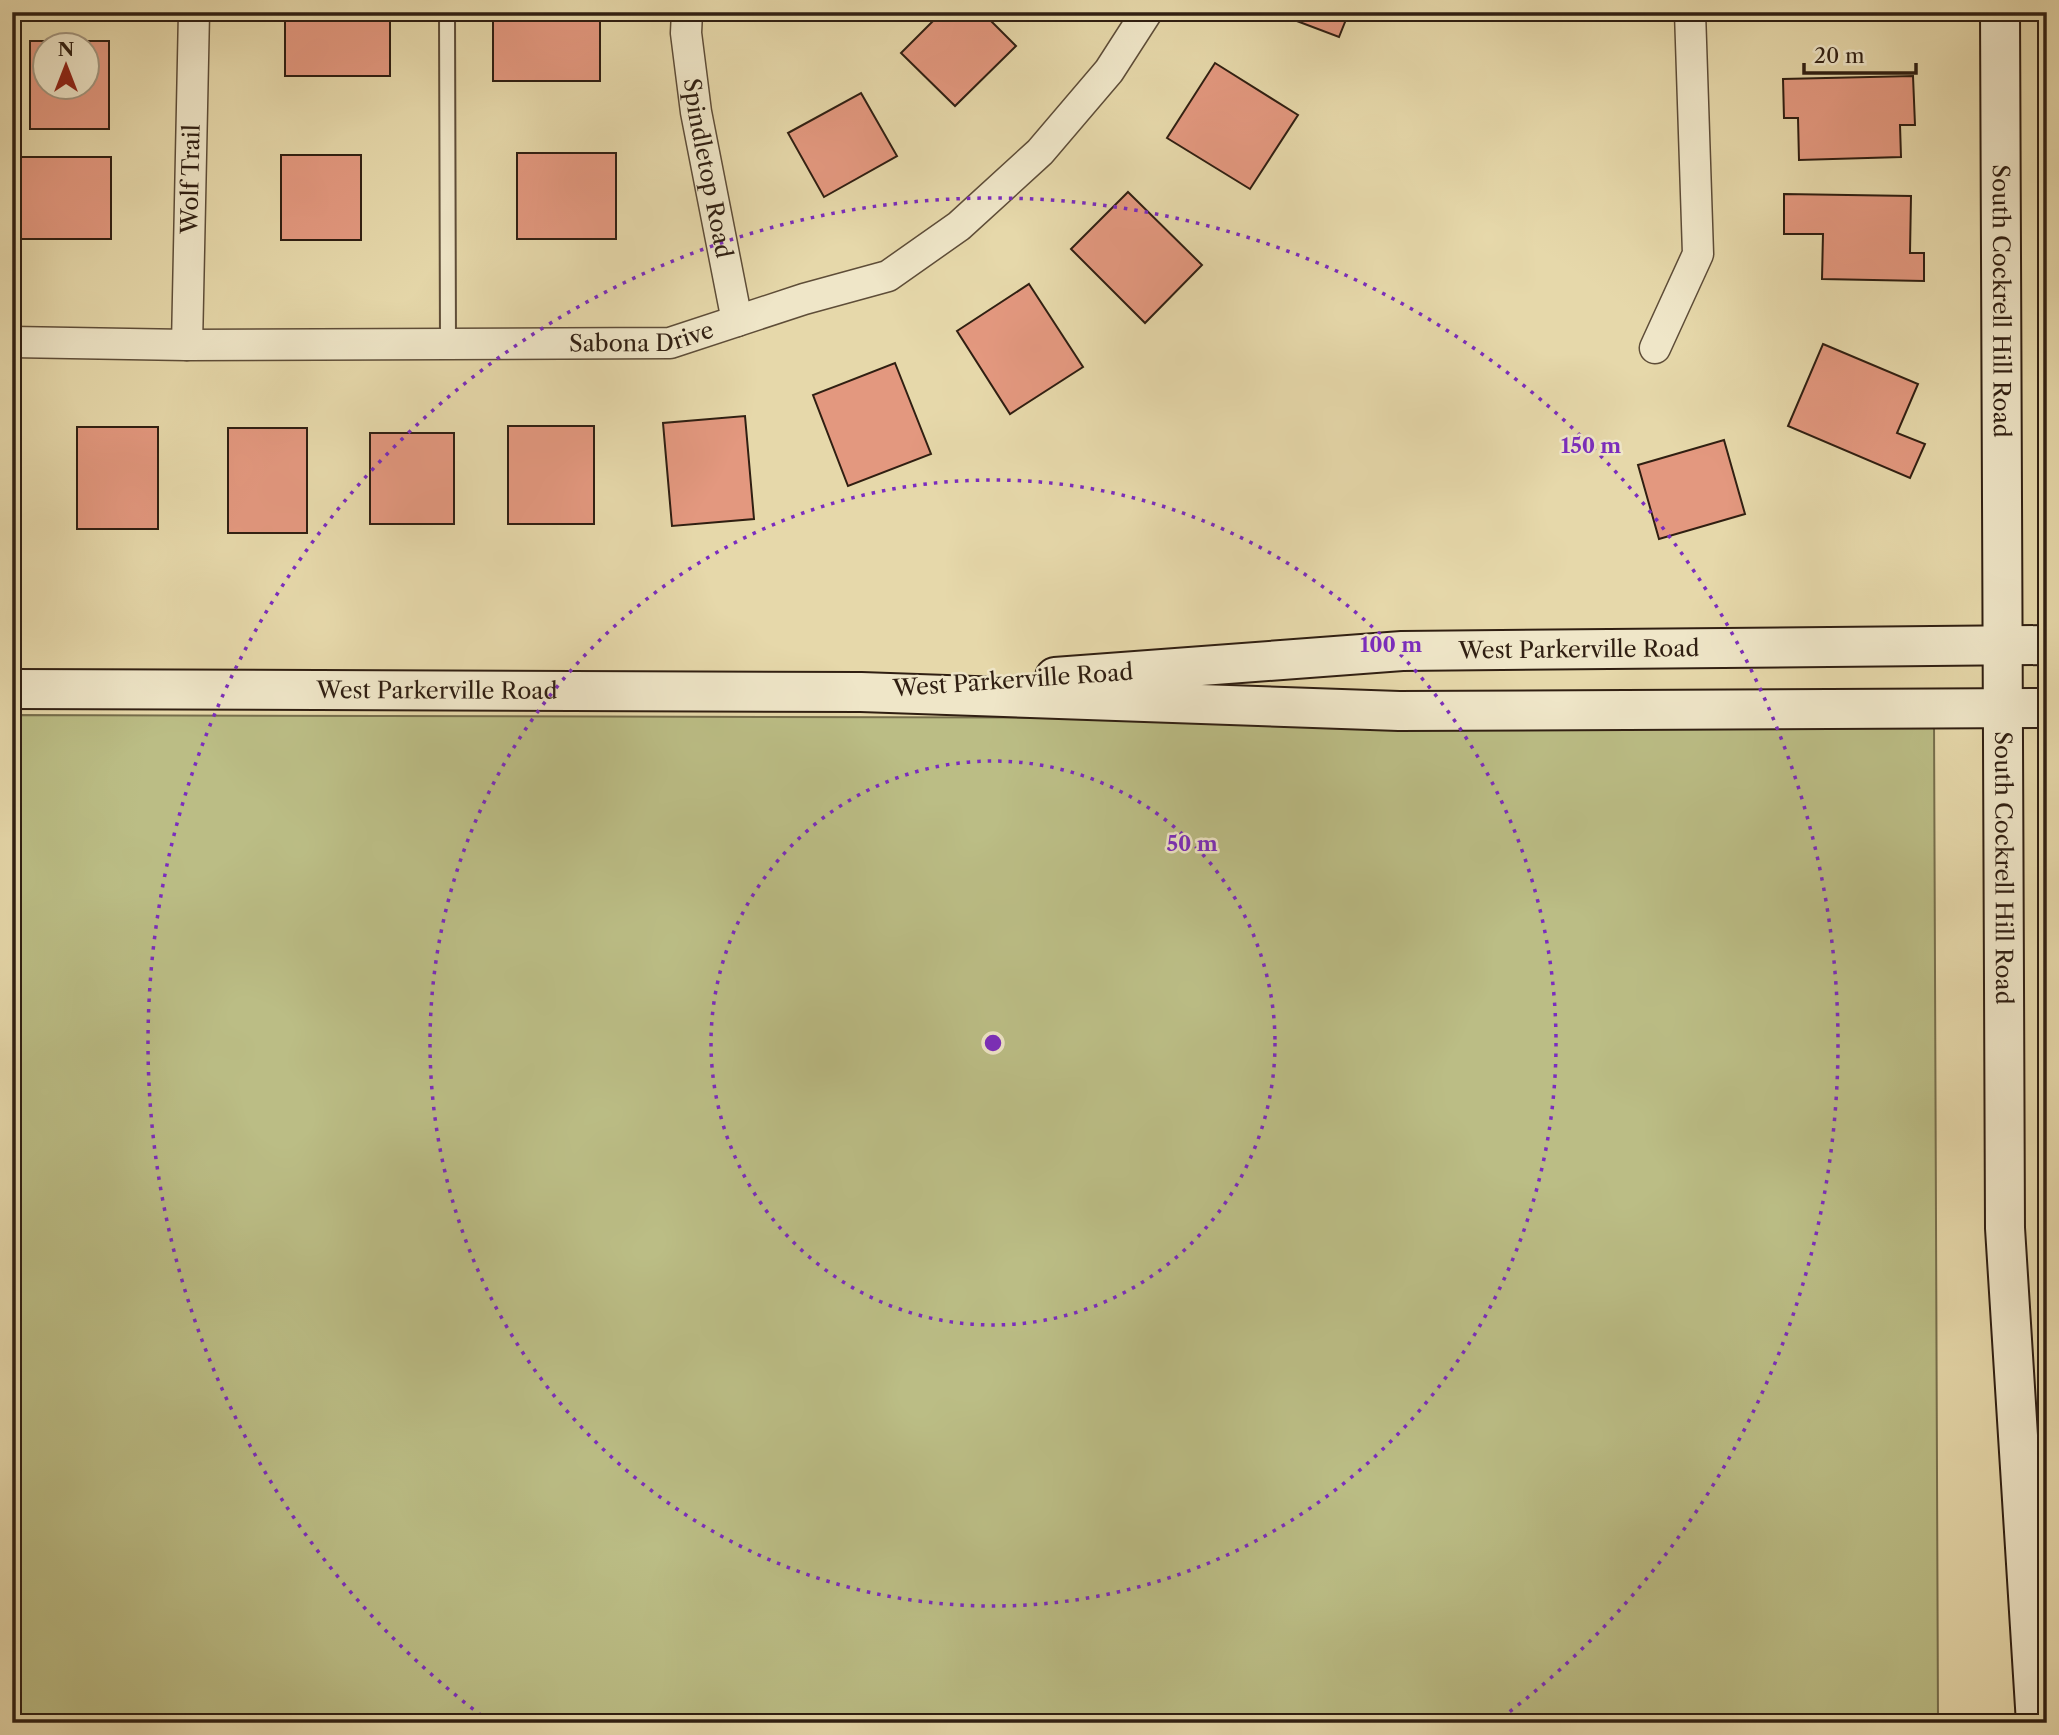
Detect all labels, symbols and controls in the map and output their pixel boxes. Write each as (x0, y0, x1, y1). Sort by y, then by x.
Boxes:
north arrow (32, 32, 102, 102)
scale bar (1804, 32, 1916, 76)
text: N (58, 38, 74, 61)
text: 20 m (1814, 43, 1865, 68)
street label: Spindletop Road (678, 77, 738, 261)
street label: Wolf Trail (175, 124, 206, 235)
street label: South Cockrell Hill Road (1987, 164, 2016, 438)
street label: Sabona Drive (569, 316, 717, 357)
text: 150 m (1561, 433, 1621, 458)
text: 100 m (1360, 632, 1422, 657)
street label: West Parkerville Road (1457, 634, 1700, 664)
street label: West Parkerville Road (891, 658, 1134, 702)
street label: West Parkerville Road (315, 676, 558, 705)
street label: South Cockrell Hill Road (1989, 731, 2018, 1005)
text: 50 m (1166, 831, 1218, 856)
centre of rings (981, 1031, 1005, 1055)

